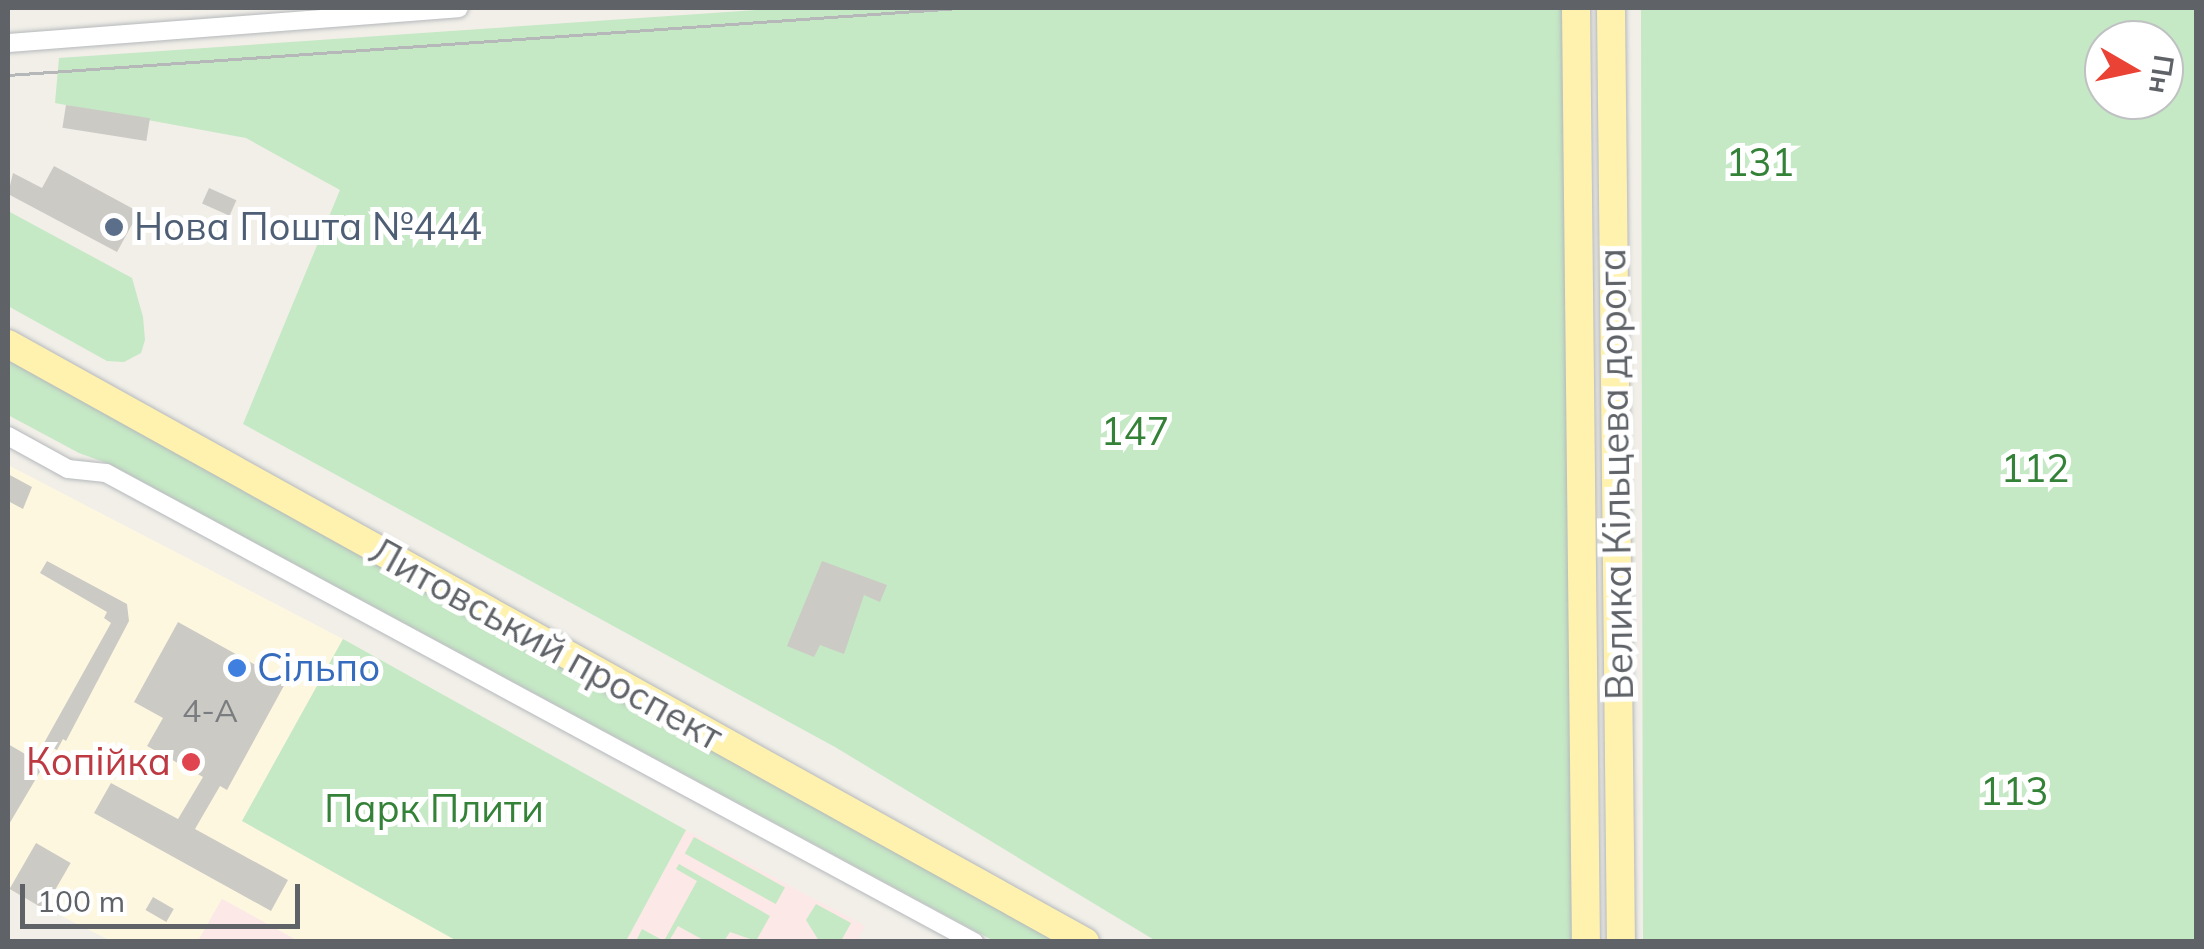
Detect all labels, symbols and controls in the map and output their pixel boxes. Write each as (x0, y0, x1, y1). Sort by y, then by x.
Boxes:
north arrow (2084, 20, 2184, 120)
text: Пн (2142, 52, 2182, 96)
park label: 131 (1726, 140, 1794, 186)
place label: Нова Пошта №444 (134, 204, 482, 250)
marker: Нова Пошта №444 (103, 216, 125, 238)
street label: Велика Кільцева дорога (1589, 248, 1643, 700)
park label: 147 (1101, 409, 1169, 455)
park label: 112 (2001, 446, 2069, 492)
street label: Литовський проспект (362, 528, 730, 760)
place label: Сільпо (257, 645, 380, 691)
marker: Сільпо (226, 657, 248, 679)
house number: 4-А (182, 691, 238, 729)
place label: Копійка (26, 739, 171, 785)
marker: Копійка (180, 751, 202, 773)
park label: 113 (1980, 769, 2048, 815)
park label: Парк Плити (324, 786, 544, 832)
scale bar (25, 864, 305, 926)
text: 100 m (37, 882, 125, 920)

